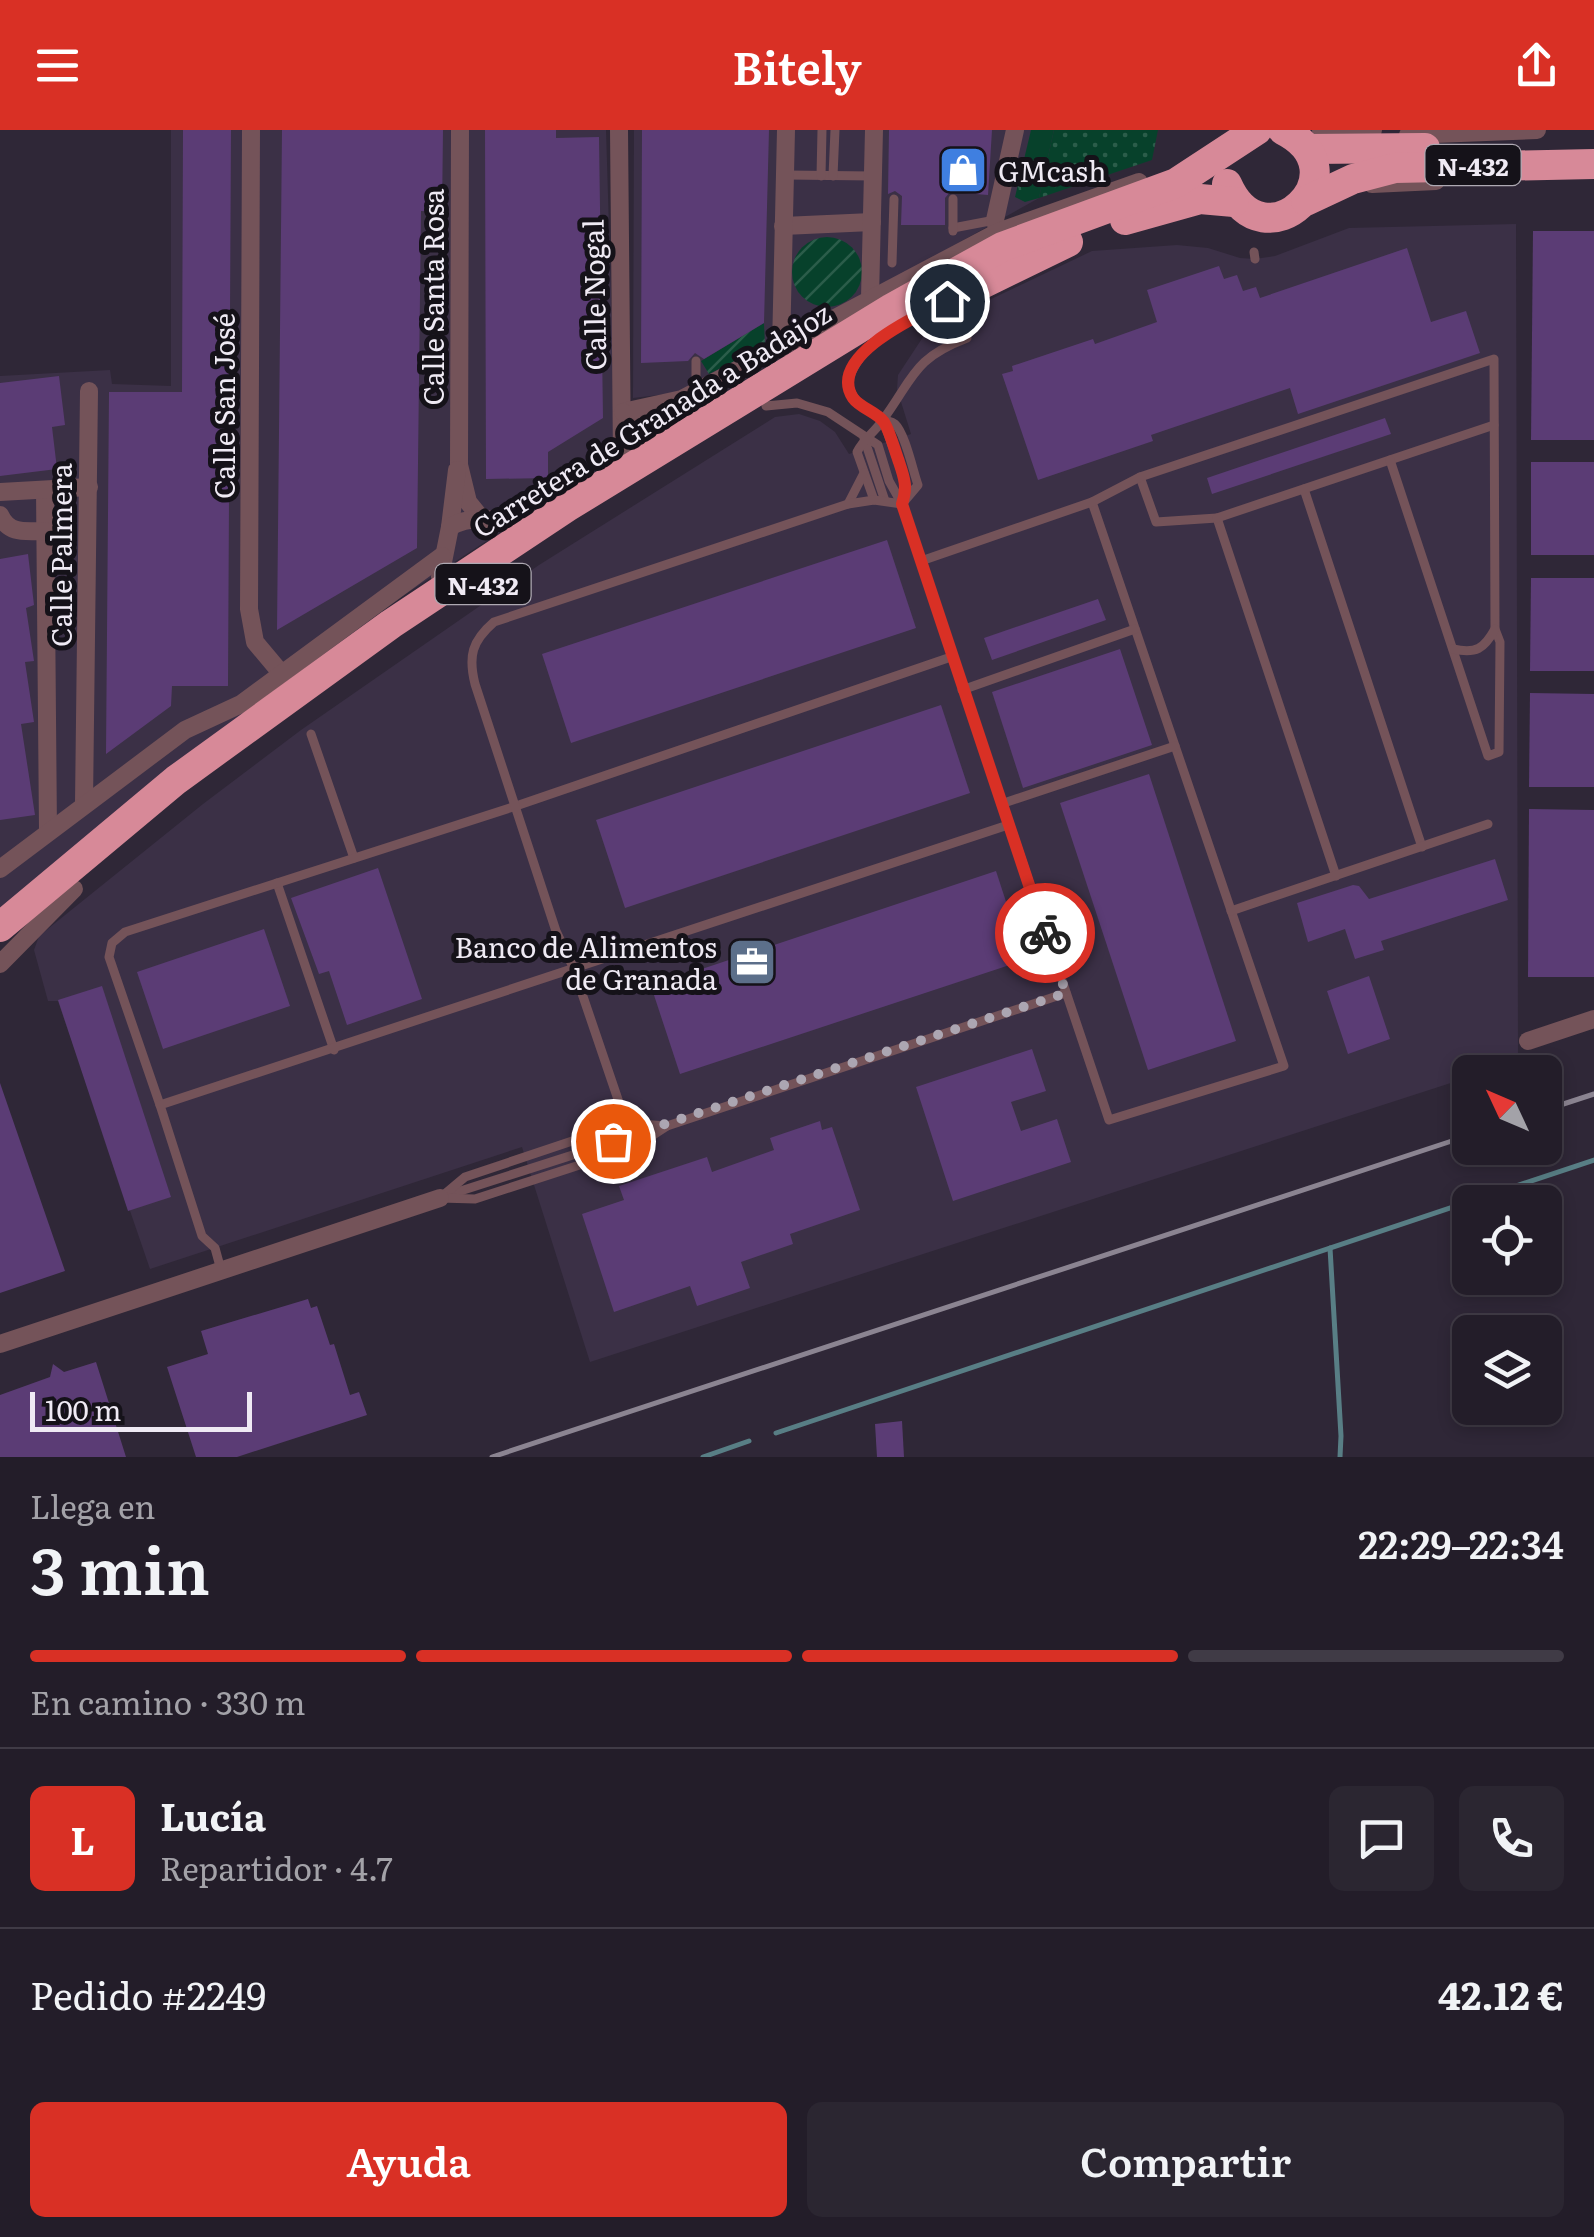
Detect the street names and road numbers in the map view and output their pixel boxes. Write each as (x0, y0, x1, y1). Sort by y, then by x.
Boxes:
road number: N-432 (1426, 145, 1520, 185)
street label: Calle Santa Rosa (411, 189, 453, 405)
street label: Calle Nogal (571, 219, 615, 371)
street label: Carretera de Granada a Badajoz (464, 291, 838, 547)
street label: Calle San José (202, 313, 244, 499)
street label: Calle Palmera (39, 463, 81, 647)
road number: N-432 (436, 564, 530, 604)

